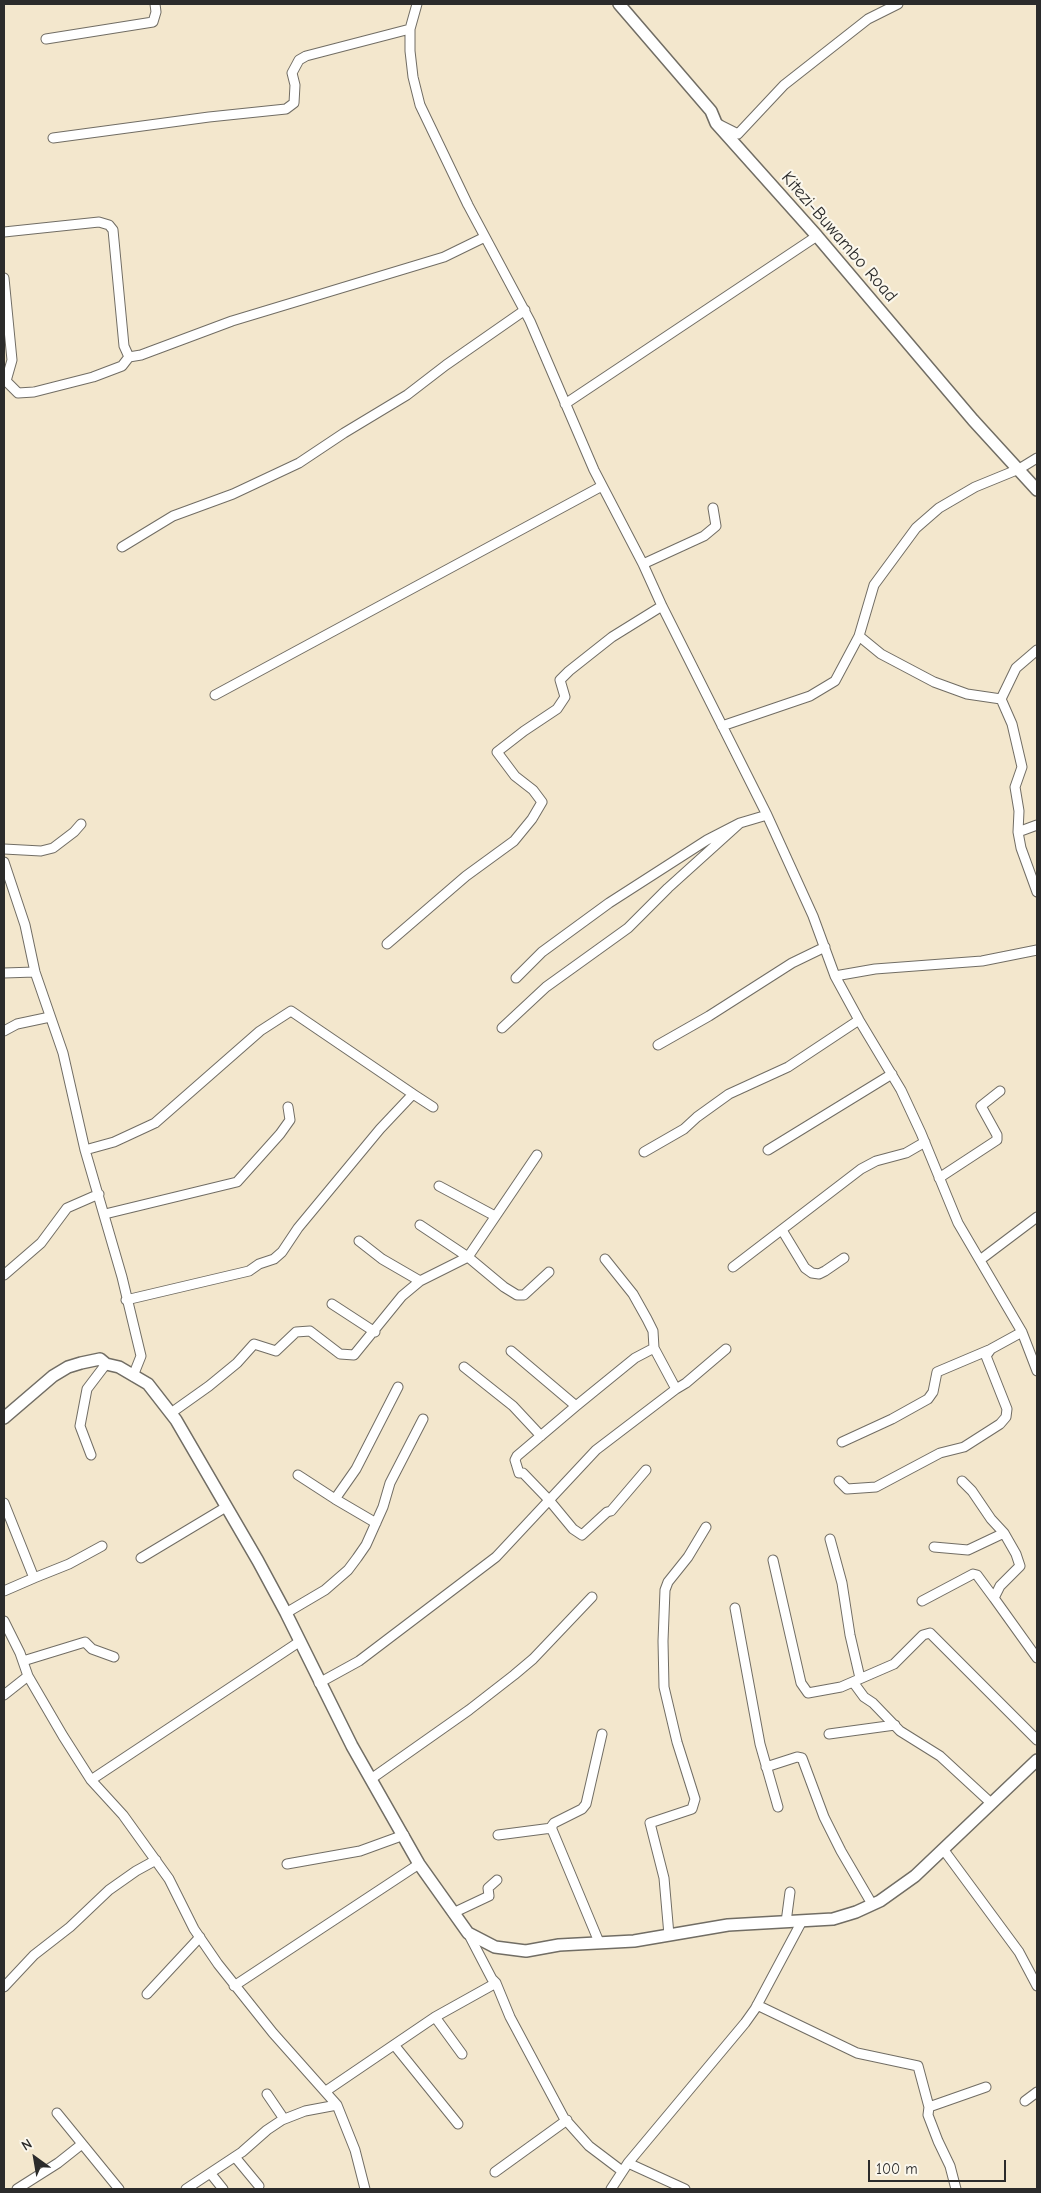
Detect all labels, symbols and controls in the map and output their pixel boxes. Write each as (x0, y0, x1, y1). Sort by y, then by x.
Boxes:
street label: Kitezi-Buwambo Road (776, 167, 902, 307)
north arrow (10, 2133, 60, 2183)
text: N (18, 2135, 35, 2154)
scale bar (871, 2150, 1008, 2182)
text: 100 m (876, 2160, 918, 2178)

